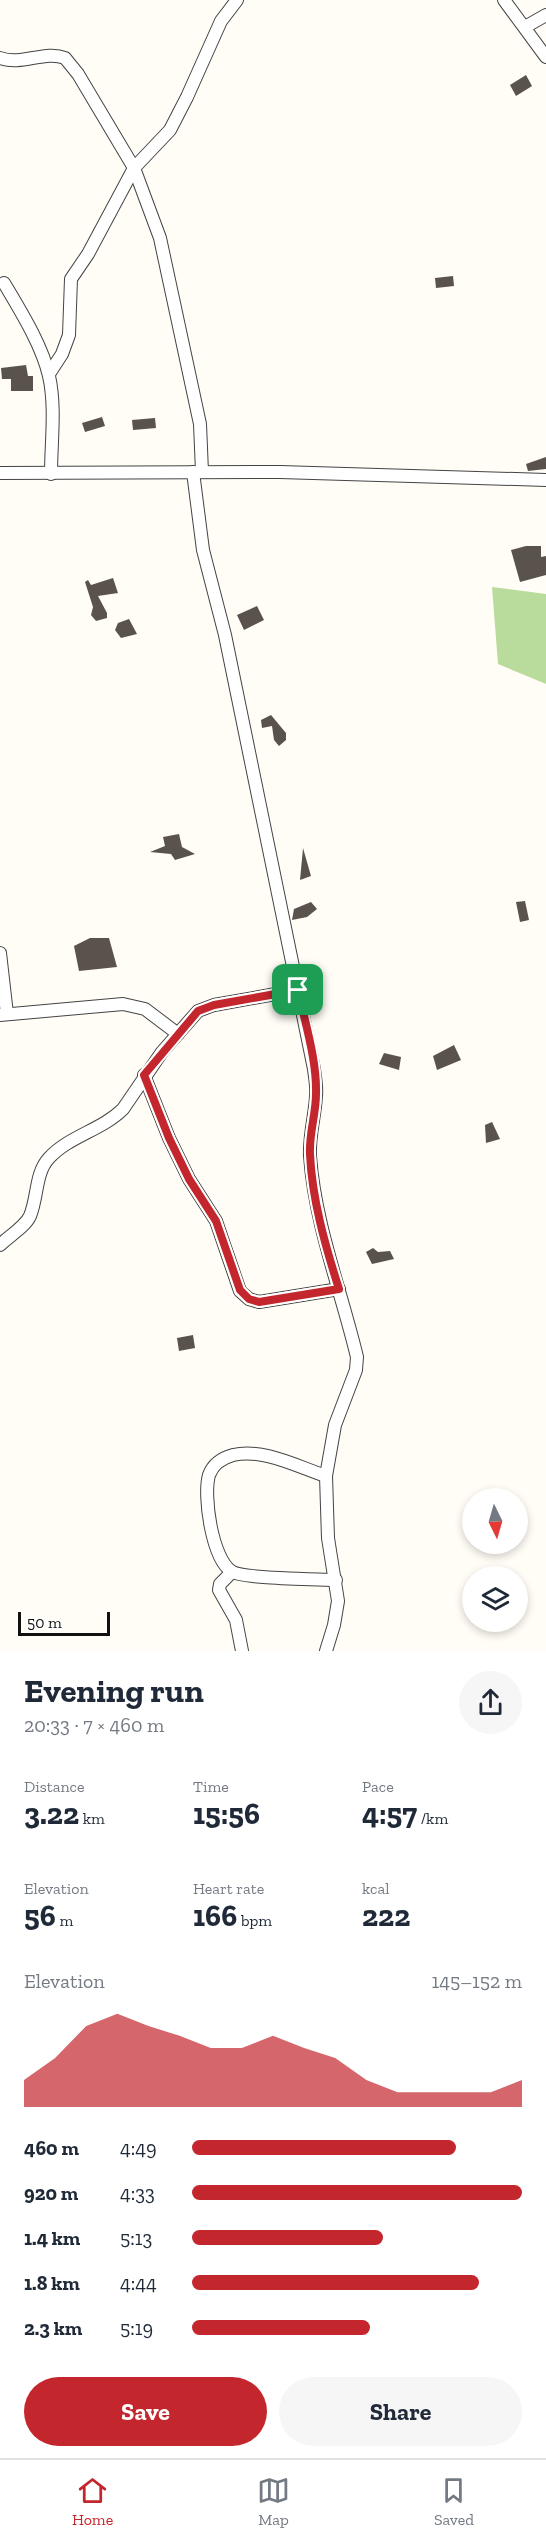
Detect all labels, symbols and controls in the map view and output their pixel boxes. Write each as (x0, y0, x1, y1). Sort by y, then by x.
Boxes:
pin (272, 964, 323, 1015)
icon: arrive (281, 973, 314, 1006)
north arrow (462, 1488, 528, 1554)
map controls (462, 1488, 528, 1632)
button: layers (462, 1566, 528, 1632)
scale bar (18, 1609, 110, 1636)
text: 50 m (27, 1613, 62, 1632)
text: Evening run (24, 1671, 204, 1710)
button: share (459, 1671, 522, 1734)
text: 20:33 · 7 × 460 m (24, 1713, 164, 1737)
text: Distance (24, 1777, 85, 1796)
text: Time (193, 1777, 229, 1796)
text: Pace (362, 1777, 394, 1796)
text: 3.22 (24, 1796, 79, 1832)
text: 15:56 (193, 1796, 260, 1832)
text: 4:57 (362, 1796, 417, 1832)
text: km (79, 1809, 105, 1828)
text: /km (417, 1809, 448, 1828)
text: Elevation (24, 1879, 89, 1898)
text: Heart rate (193, 1879, 264, 1898)
text: kcal (362, 1879, 389, 1898)
text: 56 (24, 1898, 56, 1934)
text: 166 (193, 1898, 237, 1934)
text: 222 (362, 1898, 410, 1934)
text: m (56, 1911, 73, 1930)
text: bpm (237, 1911, 272, 1930)
text: Elevation (24, 1969, 105, 1993)
text: 145–152 m (431, 1969, 522, 1993)
text: 460 m (24, 2136, 79, 2160)
text: 4:49 (120, 2136, 157, 2160)
text: 920 m (24, 2181, 78, 2205)
text: 4:33 (120, 2181, 155, 2205)
text: 1.4 km (24, 2226, 80, 2250)
text: 5:13 (120, 2226, 152, 2250)
text: 1.8 km (24, 2271, 80, 2295)
text: 4:44 (120, 2271, 157, 2295)
text: 2.3 km (24, 2316, 82, 2340)
text: 5:19 (120, 2316, 153, 2340)
button: Save (24, 2377, 267, 2446)
button: Share (279, 2377, 522, 2446)
tab: Home (72, 2474, 113, 2529)
tab: Map (257, 2474, 290, 2529)
tab: Saved (434, 2474, 474, 2529)

